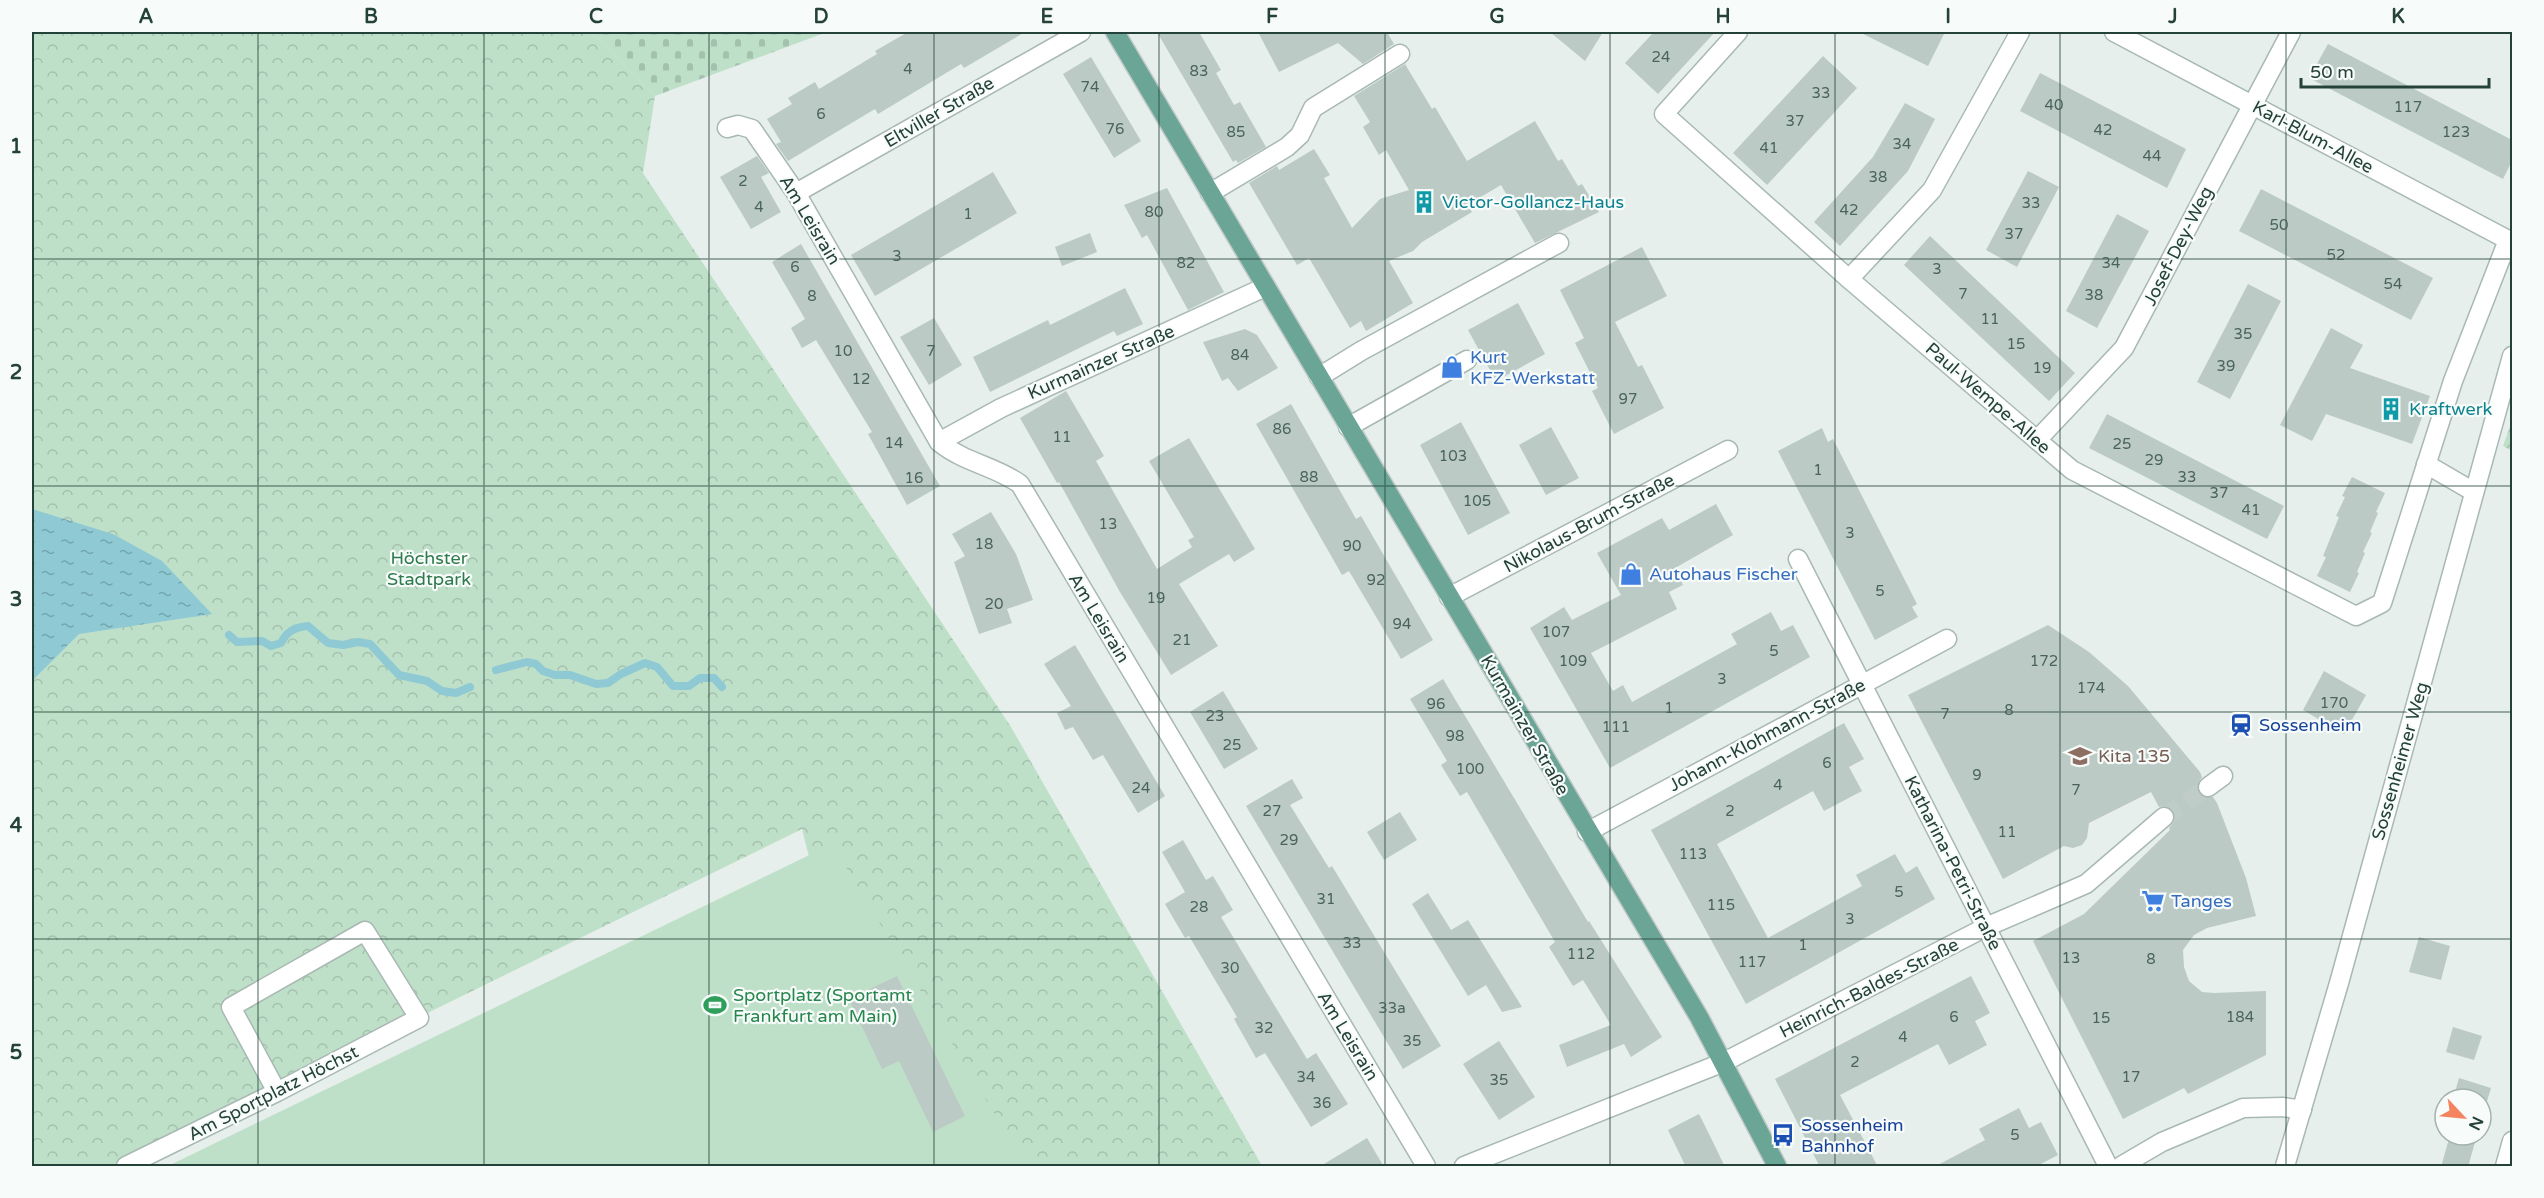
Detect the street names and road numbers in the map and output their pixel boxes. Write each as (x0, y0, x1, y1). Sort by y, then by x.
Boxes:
street label: Eltviller Straße (880, 72, 998, 152)
street label: Karl-Blum-Allee (2249, 96, 2377, 178)
street label: Am Leisrain (775, 171, 845, 269)
street label: Josef-Dey-Weg (2138, 183, 2218, 309)
street label: Kurmainzer Straße (1024, 320, 1178, 404)
street label: Paul-Wempe-Allee (1921, 338, 2055, 458)
street label: Nikolaus-Brum-Straße (1500, 469, 1678, 577)
street label: Am Leisrain (1064, 569, 1134, 667)
street label: Kurmainzer Straße (1476, 651, 1574, 799)
street label: Johann-Klohmann-Straße (1665, 674, 1869, 796)
street label: Sossenheimer Weg (2367, 679, 2433, 843)
street label: Katharina-Petri-Straße (1899, 772, 2007, 954)
street label: Heinrich-Baldes-Straße (1776, 933, 1962, 1043)
street label: Am Leisrain (1313, 987, 1383, 1085)
street label: Am Sportplatz Höchst (184, 1040, 362, 1145)

